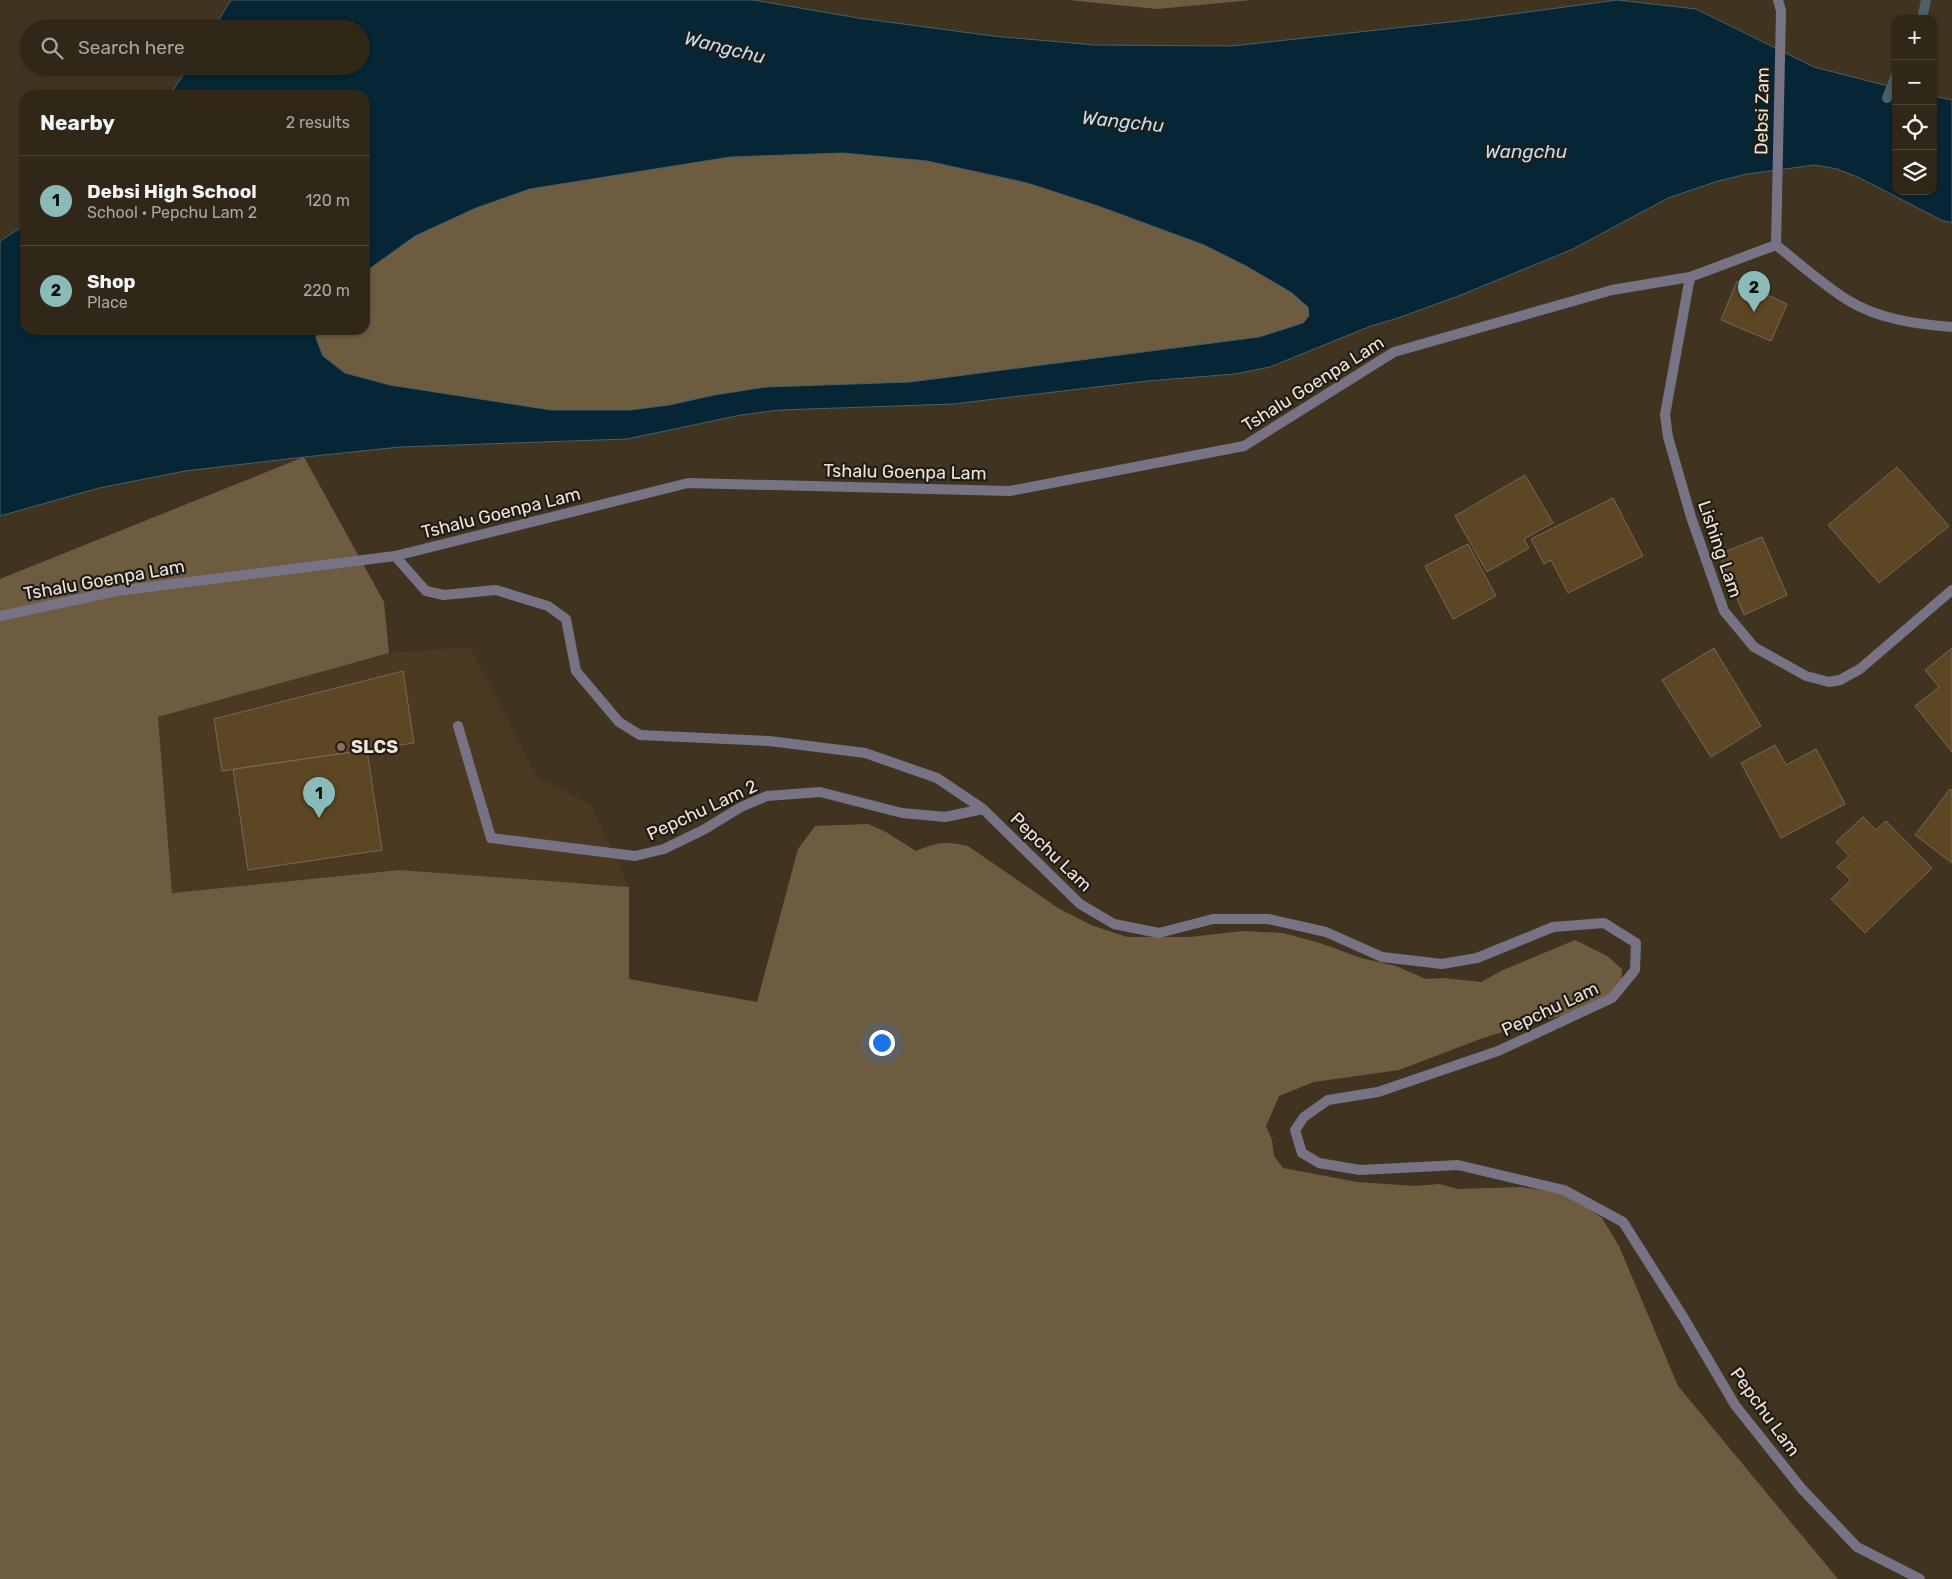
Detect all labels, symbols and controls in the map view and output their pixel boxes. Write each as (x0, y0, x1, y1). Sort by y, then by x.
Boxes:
map controls (1892, 15, 1937, 195)
button: + (1892, 15, 1937, 60)
search box (20, 20, 370, 75)
water label: Wangchu (682, 26, 768, 69)
icon: search (38, 34, 66, 62)
text: Search here (78, 36, 185, 59)
button: − (1892, 60, 1937, 105)
street label: Debsi Zam (1750, 67, 1774, 155)
button: locate (1892, 105, 1937, 150)
water label: Wangchu (1081, 106, 1165, 137)
text: Nearby (40, 110, 115, 135)
text: 2 results (286, 113, 350, 132)
water label: Wangchu (1485, 140, 1567, 163)
button: layers (1892, 150, 1937, 195)
text: Debsi High School (87, 180, 257, 203)
text: 1 (52, 191, 60, 210)
text: 120 m (305, 191, 350, 210)
text: School · Pepchu Lam 2 (87, 203, 257, 222)
text: Shop (87, 270, 136, 293)
pin: 2 (1738, 271, 1770, 312)
text: 2 (51, 281, 61, 300)
text: 220 m (303, 281, 350, 300)
text: Place (87, 293, 128, 312)
street label: Tshalu Goenpa Lam (1238, 331, 1388, 437)
street label: Tshalu Goenpa Lam (823, 460, 987, 484)
street label: Tshalu Goenpa Lam (419, 483, 583, 543)
street label: Lishing Lam (1693, 498, 1747, 600)
street label: Tshalu Goenpa Lam (22, 555, 186, 605)
place label: SLCS (351, 736, 398, 758)
marker: SLCS (335, 741, 347, 753)
street label: Pepchu Lam 2 (643, 775, 761, 845)
pin: 1 (303, 777, 335, 818)
street label: Pepchu Lam (1006, 808, 1096, 896)
street label: Pepchu Lam (1498, 977, 1602, 1041)
your location (869, 1030, 895, 1056)
street label: Pepchu Lam (1725, 1363, 1805, 1461)

